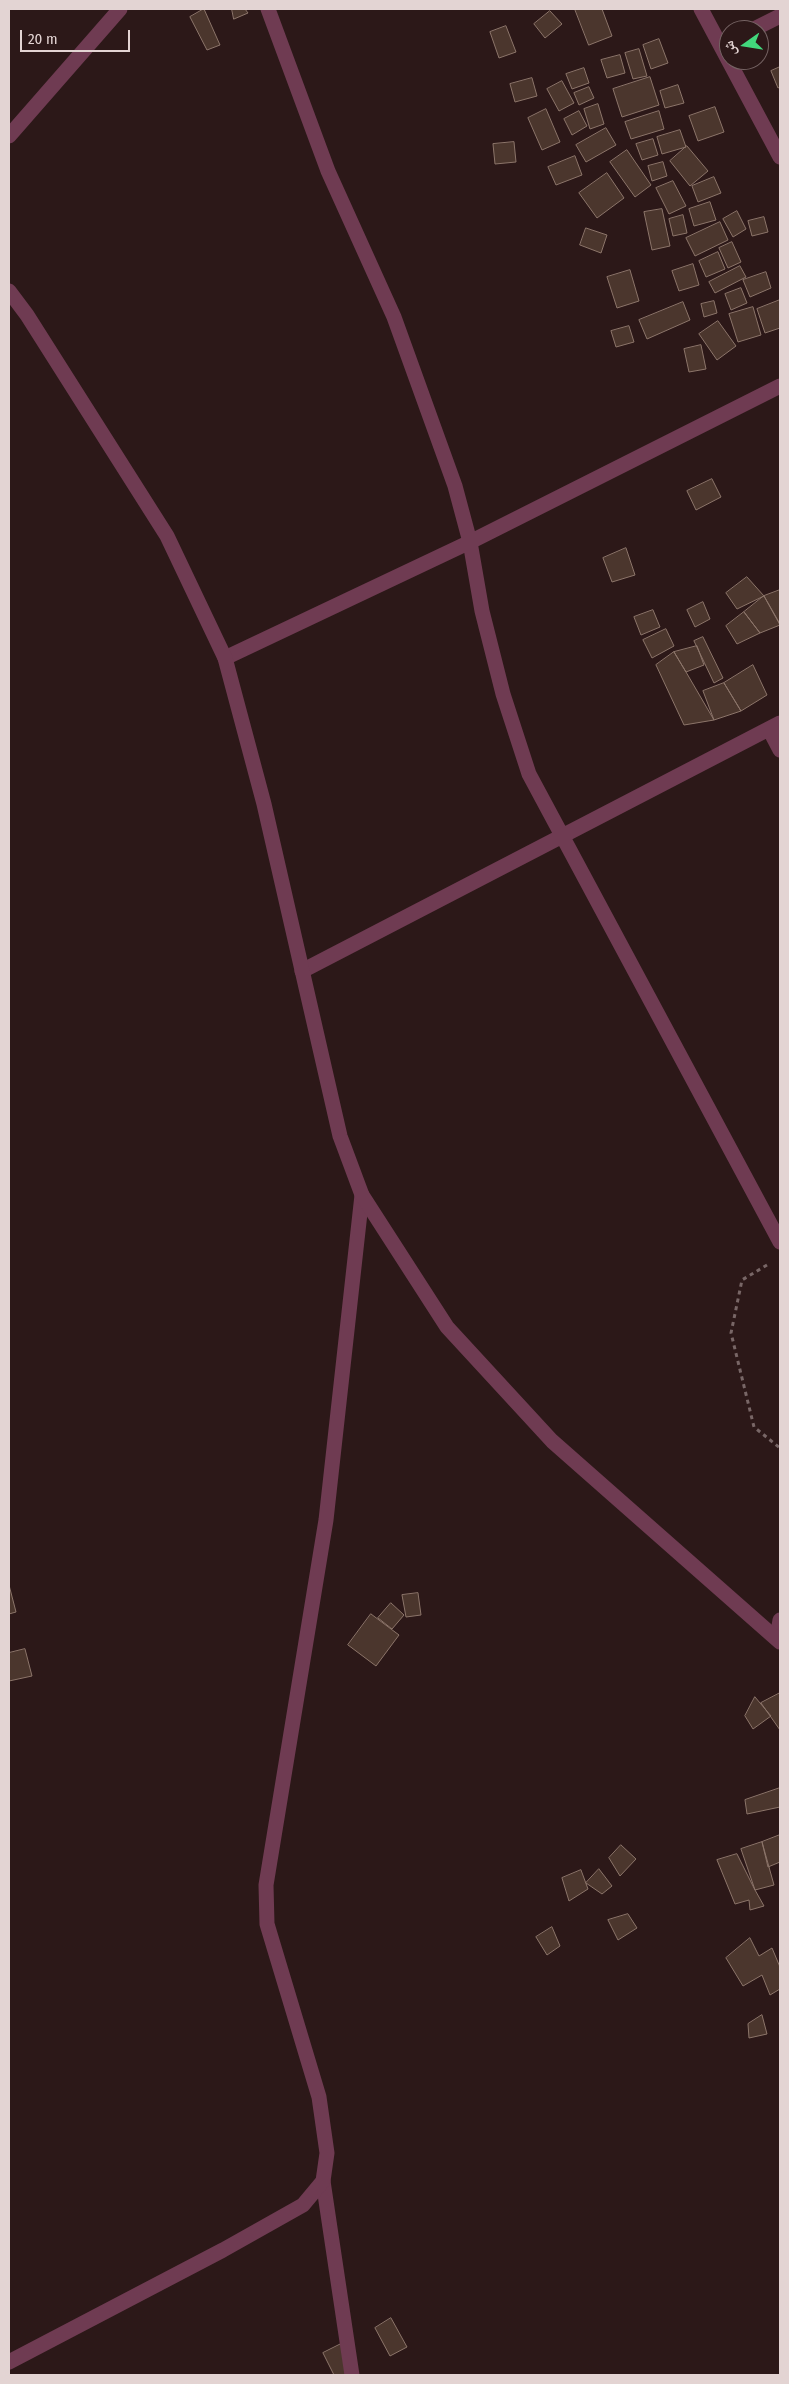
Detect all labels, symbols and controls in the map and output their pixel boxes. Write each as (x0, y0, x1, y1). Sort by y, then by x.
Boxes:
scale bar (22, 20, 132, 52)
north arrow (719, 20, 769, 70)
text: 20 m (28, 30, 58, 48)
text: ش (720, 39, 740, 57)

